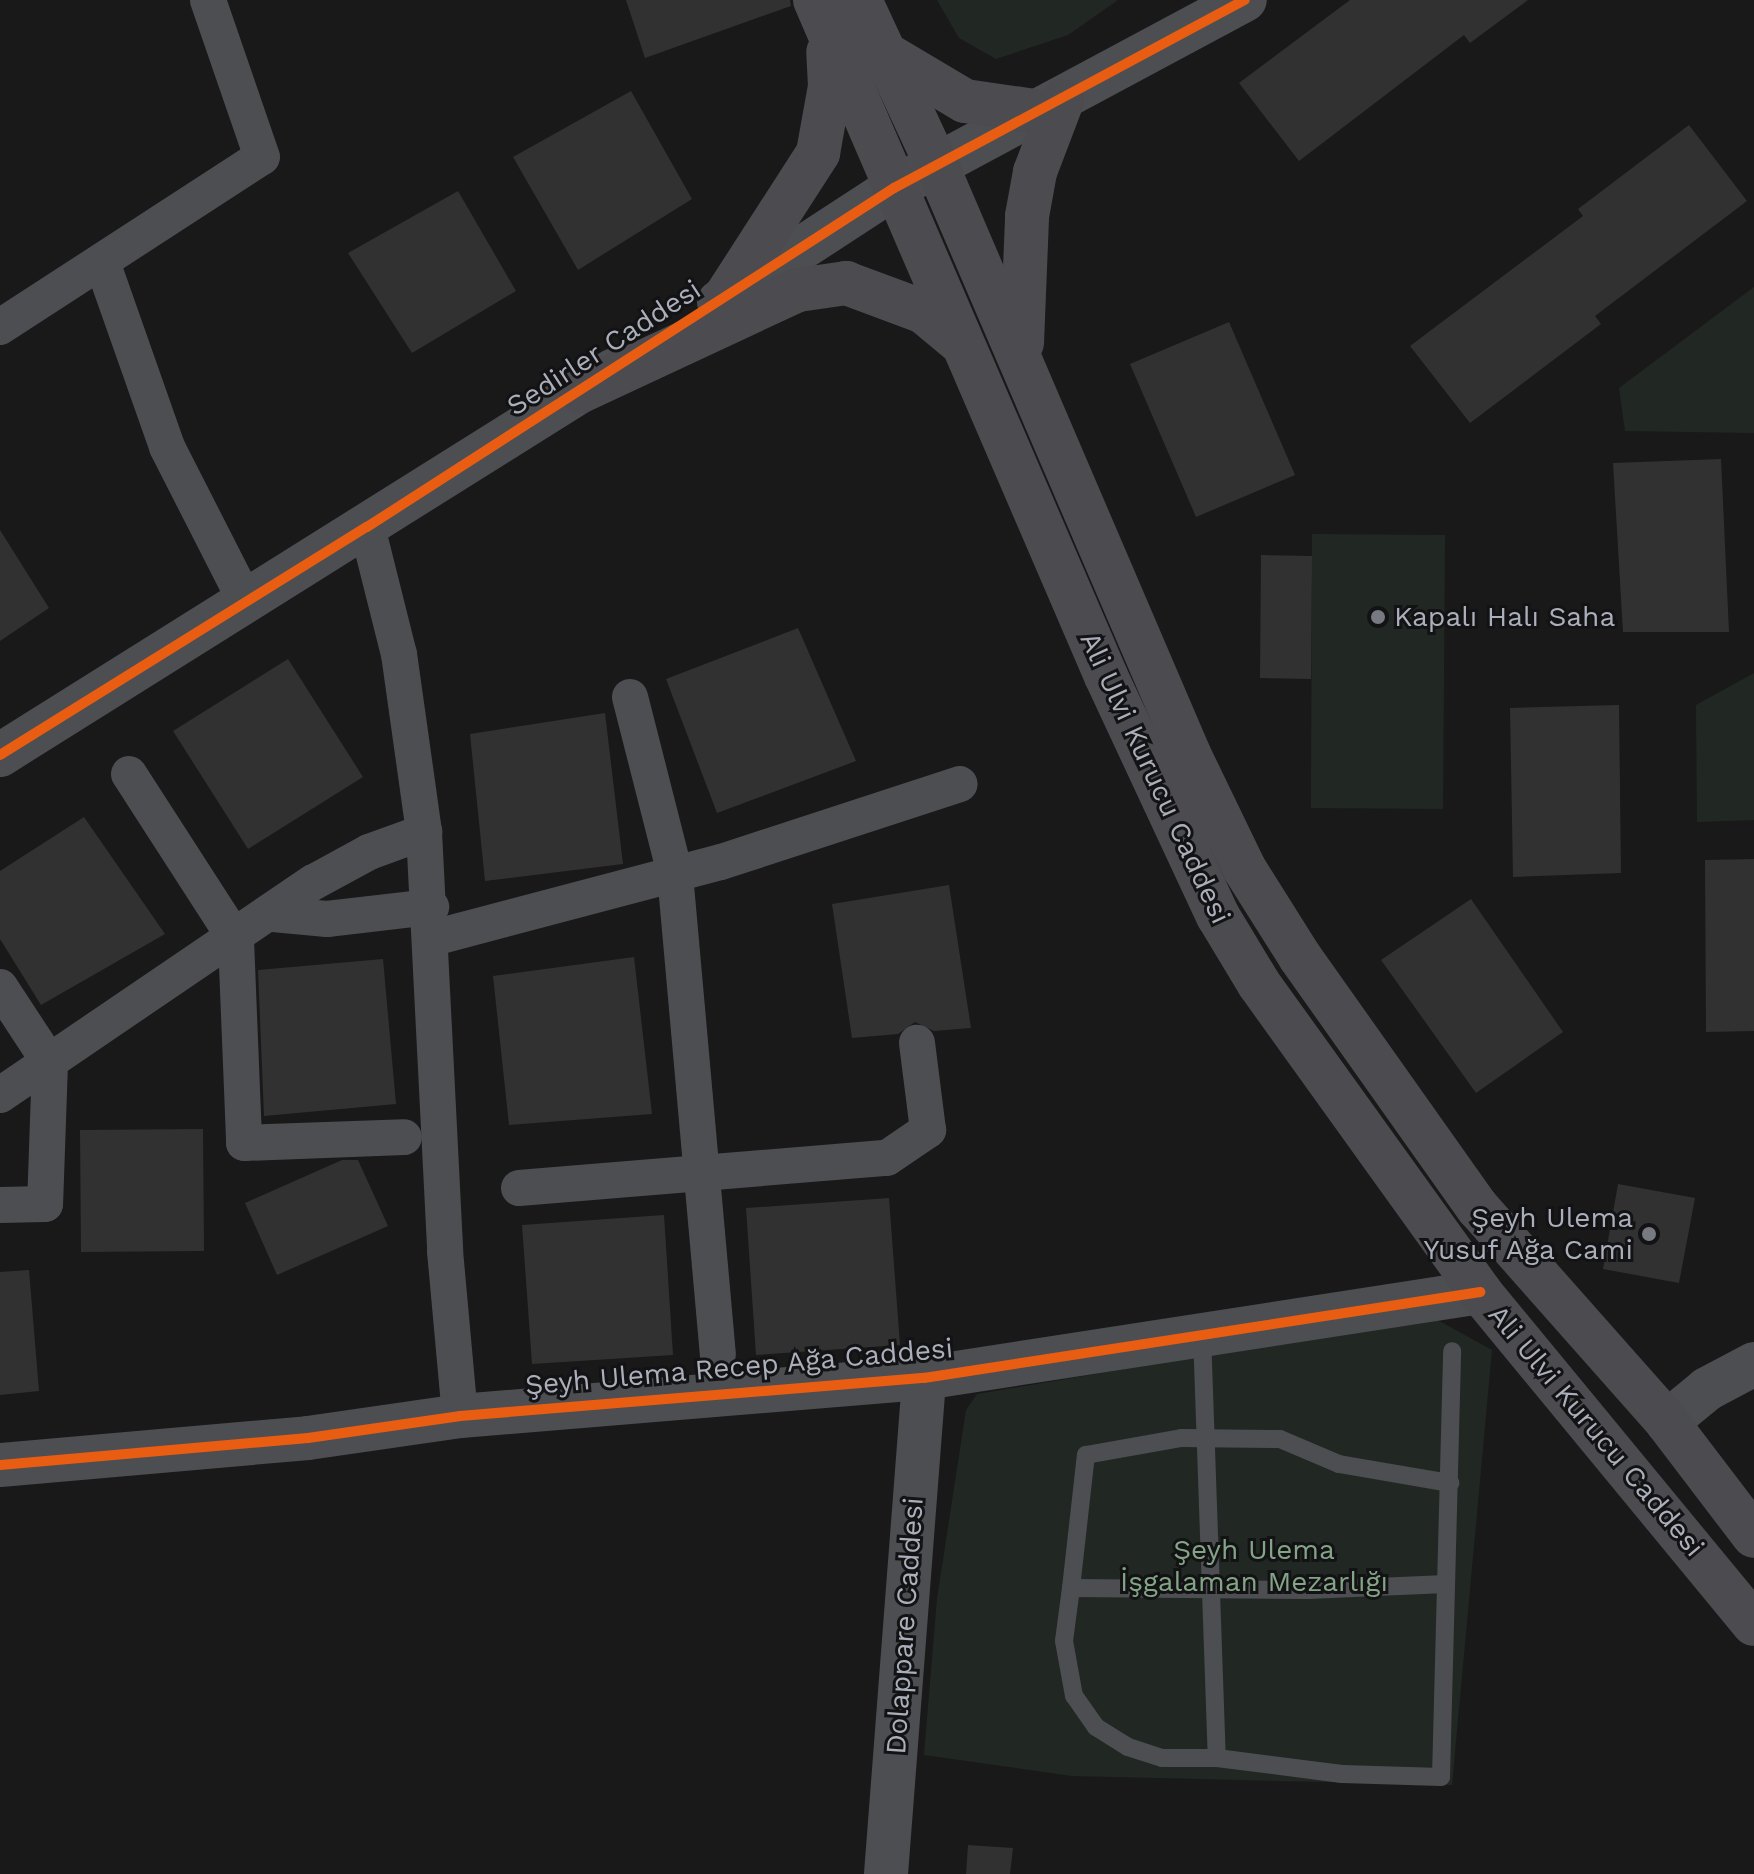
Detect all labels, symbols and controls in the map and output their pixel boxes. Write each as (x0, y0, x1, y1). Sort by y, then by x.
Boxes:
street label: Sedirler Caddesi (501, 273, 707, 423)
place label: Kapalı Halı Saha (1394, 600, 1615, 634)
marker: Kapalı Halı Saha (1369, 608, 1387, 626)
street label: Ali Ulvi Kurucu Caddesi (1073, 627, 1237, 929)
place label: Şeyh Ulema Yusuf Ağa Cami (1421, 1201, 1633, 1267)
marker: Şeyh Ulema Yusuf Ağa Cami (1640, 1225, 1658, 1243)
street label: Ali Ulvi Kurucu Caddesi (1481, 1298, 1711, 1564)
street label: Şeyh Ulema Recep Ağa Caddesi (522, 1331, 956, 1403)
street label: Dolappare Caddesi (879, 1496, 931, 1756)
park label: Şeyh Ulema İşgalaman Mezarlığı (1120, 1533, 1388, 1599)

